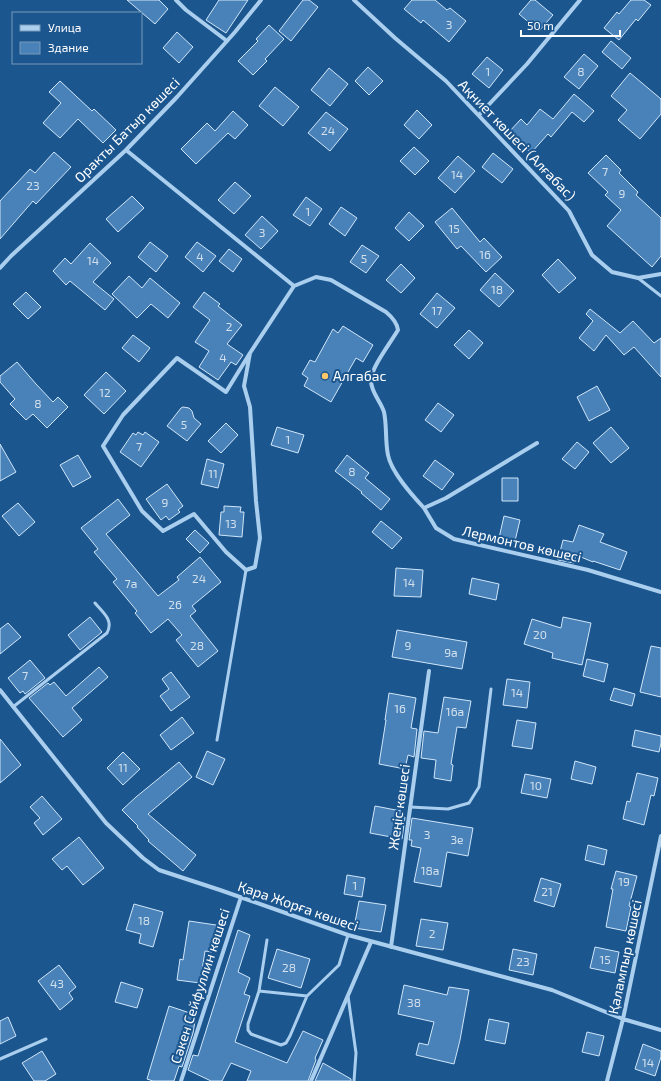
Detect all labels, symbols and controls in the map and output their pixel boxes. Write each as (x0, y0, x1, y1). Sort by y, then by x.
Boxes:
legend (12, 12, 142, 64)
scale bar (521, 12, 620, 38)
house number: 3 (446, 17, 452, 31)
text: 50 m (527, 18, 554, 32)
text: Улица (48, 20, 81, 34)
text: Здание (48, 40, 89, 54)
house number: 1 (486, 64, 490, 78)
house number: 8 (577, 64, 585, 78)
street label: Оракты Батыр көшесі (70, 73, 183, 186)
street label: Ақниет көшесі (Алғабас) (455, 76, 580, 204)
house number: 24 (321, 123, 335, 137)
house number: 7 (602, 164, 608, 178)
house number: 14 (451, 167, 463, 181)
house number: 23 (26, 178, 40, 192)
house number: 9 (619, 186, 626, 200)
house number: 1 (306, 204, 310, 218)
house number: 15 (448, 221, 460, 235)
house number: 3 (259, 225, 265, 239)
house number: 16 (479, 247, 491, 261)
house number: 4 (196, 249, 204, 263)
house number: 5 (361, 251, 367, 265)
house number: 14 (87, 253, 99, 267)
house number: 18 (491, 282, 503, 296)
house number: 17 (432, 303, 442, 317)
house number: 2 (226, 319, 233, 333)
house number: 4 (219, 350, 227, 364)
place label: Алгабас (333, 367, 387, 384)
marker: Алгабас (320, 371, 330, 381)
house number: 12 (99, 385, 111, 399)
house number: 8 (34, 396, 42, 410)
house number: 5 (181, 417, 187, 431)
house number: 1 (286, 432, 290, 446)
house number: 7 (136, 439, 142, 453)
house number: 8 (348, 464, 356, 478)
house number: 11 (208, 466, 218, 480)
house number: 9 (162, 495, 169, 509)
house number: 13 (225, 516, 237, 530)
street label: Лермонтов көшесі (461, 522, 583, 565)
house number: 24 (192, 571, 206, 585)
house number: 14 (403, 575, 415, 589)
house number: 7а (125, 576, 137, 590)
house number: 26 (168, 597, 182, 611)
house number: 20 (533, 627, 547, 641)
house number: 28 (190, 638, 204, 652)
house number: 9 (405, 638, 412, 652)
house number: 9а (444, 645, 458, 659)
house number: 7 (22, 668, 28, 682)
house number: 14 (511, 685, 523, 699)
house number: 16 (394, 701, 406, 715)
house number: 16а (446, 704, 464, 718)
house number: 11 (118, 760, 128, 774)
street label: Жеңіс көшесі (384, 763, 413, 851)
house number: 10 (530, 778, 542, 792)
house number: 3 (424, 827, 430, 841)
house number: 3е (450, 832, 464, 846)
house number: 18а (421, 863, 439, 877)
house number: 19 (618, 874, 630, 888)
street label: Қара Жорға көшесі (236, 877, 361, 934)
house number: 1 (353, 878, 357, 892)
house number: 21 (541, 884, 553, 898)
street label: Қалампыр көшесі (604, 898, 645, 1016)
street label: Сәкен Сейфуллин көшесі (166, 906, 233, 1066)
house number: 18 (138, 913, 150, 927)
house number: 2 (429, 926, 436, 940)
house number: 15 (599, 952, 611, 966)
house number: 23 (516, 954, 530, 968)
house number: 28 (282, 960, 296, 974)
house number: 43 (50, 976, 64, 990)
house number: 38 (407, 995, 421, 1009)
house number: 14 (642, 1055, 654, 1069)

